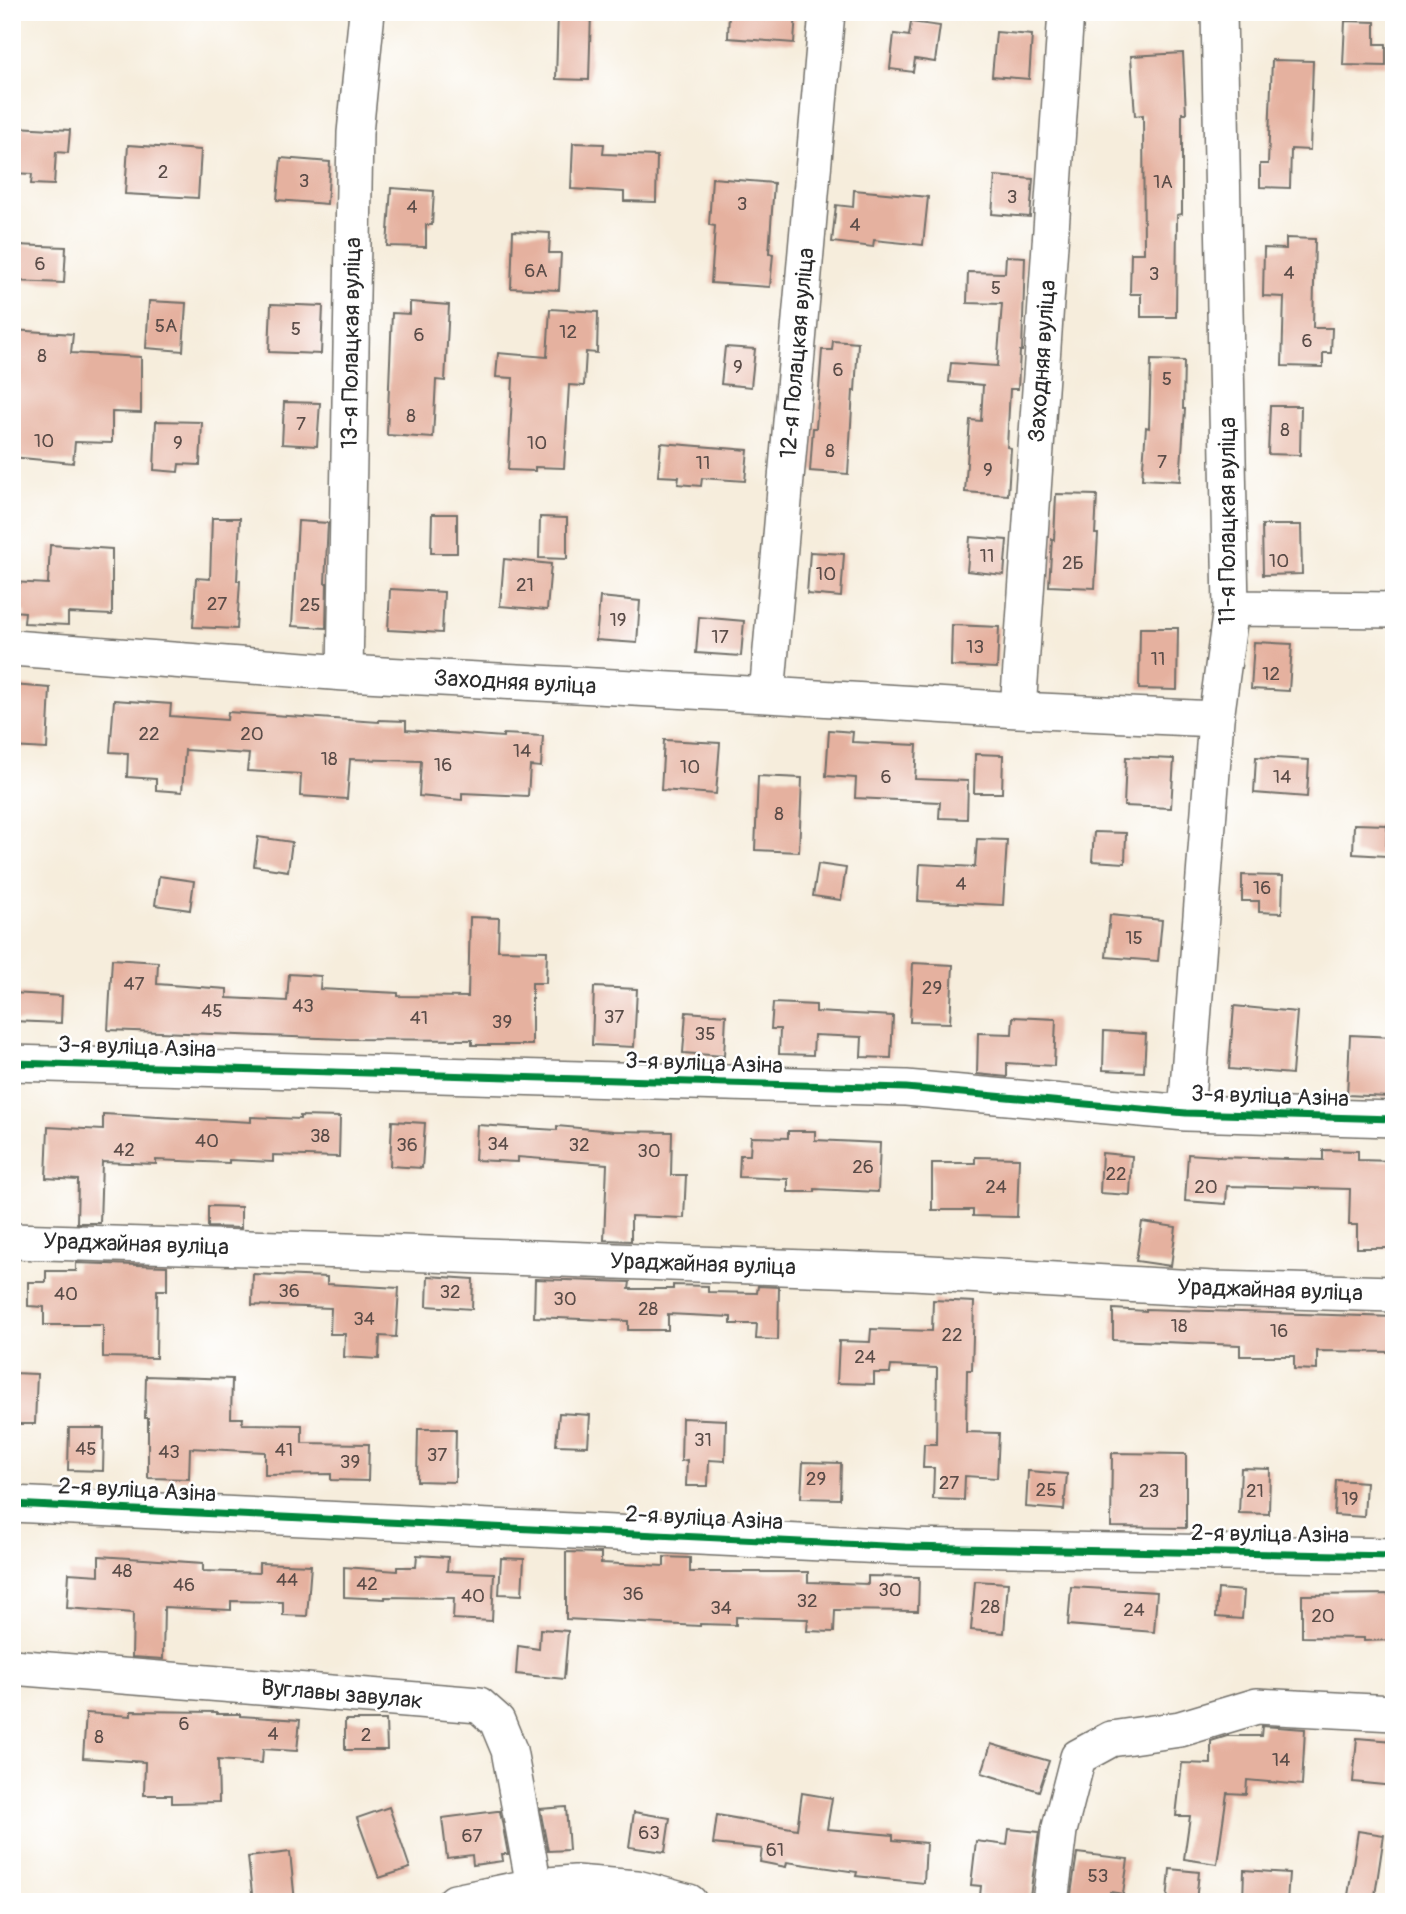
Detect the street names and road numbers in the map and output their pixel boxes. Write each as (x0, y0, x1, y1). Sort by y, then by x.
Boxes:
street label: 13-я Полацкая вуліца (335, 237, 367, 449)
street label: 12-я Полацкая вуліца (773, 246, 821, 460)
street label: Заходняя вуліца (1022, 279, 1062, 443)
street label: 11-я Полацкая вуліца (1213, 417, 1242, 625)
street label: Заходняя вуліца (433, 663, 597, 701)
street label: 3-я вуліца Азіна (57, 1030, 217, 1064)
street label: 3-я вуліца Азіна (624, 1046, 784, 1080)
street label: 3-я вуліца Азіна (1190, 1079, 1350, 1113)
street label: Ураджайная вуліца (43, 1226, 229, 1262)
street label: Ураджайная вуліца (610, 1246, 796, 1282)
street label: Ураджайная вуліца (1177, 1272, 1363, 1308)
street label: 2-я вуліца Азіна (57, 1471, 217, 1509)
street label: 2-я вуліца Азіна (624, 1499, 784, 1537)
street label: 2-я вуліца Азіна (1191, 1518, 1349, 1550)
street label: Вуглавы завулак (260, 1672, 424, 1716)

